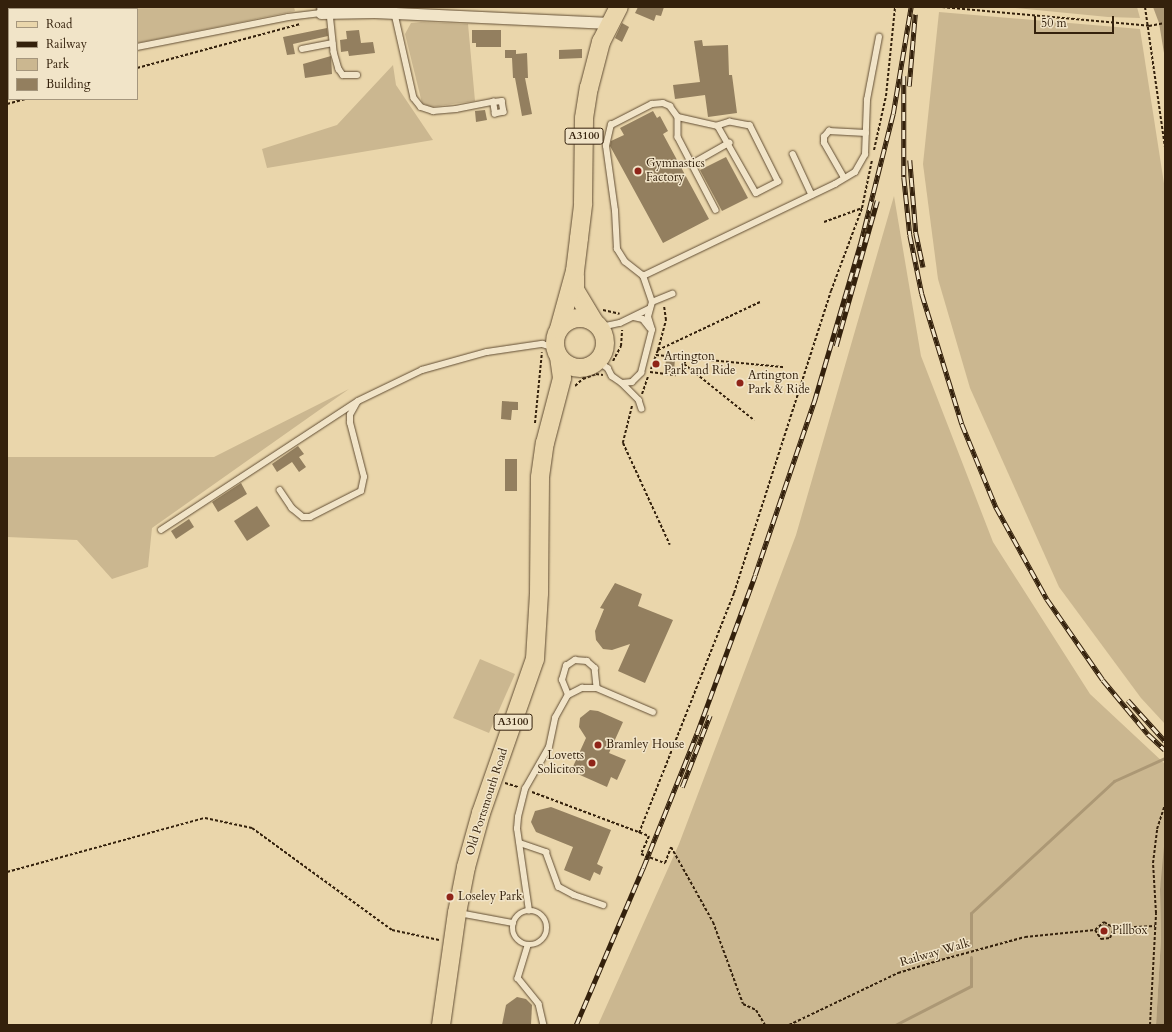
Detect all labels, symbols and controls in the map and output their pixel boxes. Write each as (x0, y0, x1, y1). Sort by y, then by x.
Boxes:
legend (8, 8, 138, 100)
scale bar (1036, 8, 1116, 34)
text: 50 m (1041, 15, 1067, 31)
text: Road (46, 16, 72, 32)
text: Railway (46, 36, 87, 52)
text: Park (46, 56, 69, 72)
text: Building (46, 76, 90, 92)
road number: A3100 (564, 127, 604, 145)
place label: Gymnastics Factory (646, 157, 705, 185)
marker: Gymnastics Factory (633, 166, 643, 176)
place label: Artington Park and Ride (664, 350, 735, 378)
marker: Artington Park and Ride (651, 359, 661, 369)
place label: Artington Park & Ride (748, 369, 810, 397)
marker: Artington Park & Ride (735, 378, 745, 388)
road number: A3100 (493, 713, 533, 731)
place label: Bramley House (606, 738, 684, 752)
marker: Bramley House (593, 740, 603, 750)
street label: Old Portsmouth Road (463, 747, 511, 857)
place label: Lovetts Solicitors (538, 749, 584, 777)
marker: Lovetts Solicitors (587, 758, 597, 768)
place label: Loseley Park (458, 890, 522, 904)
marker: Loseley Park (445, 892, 455, 902)
place label: Pillbox (1112, 924, 1147, 938)
marker: Pillbox (1099, 926, 1109, 936)
street label: Railway Walk (898, 936, 972, 970)

